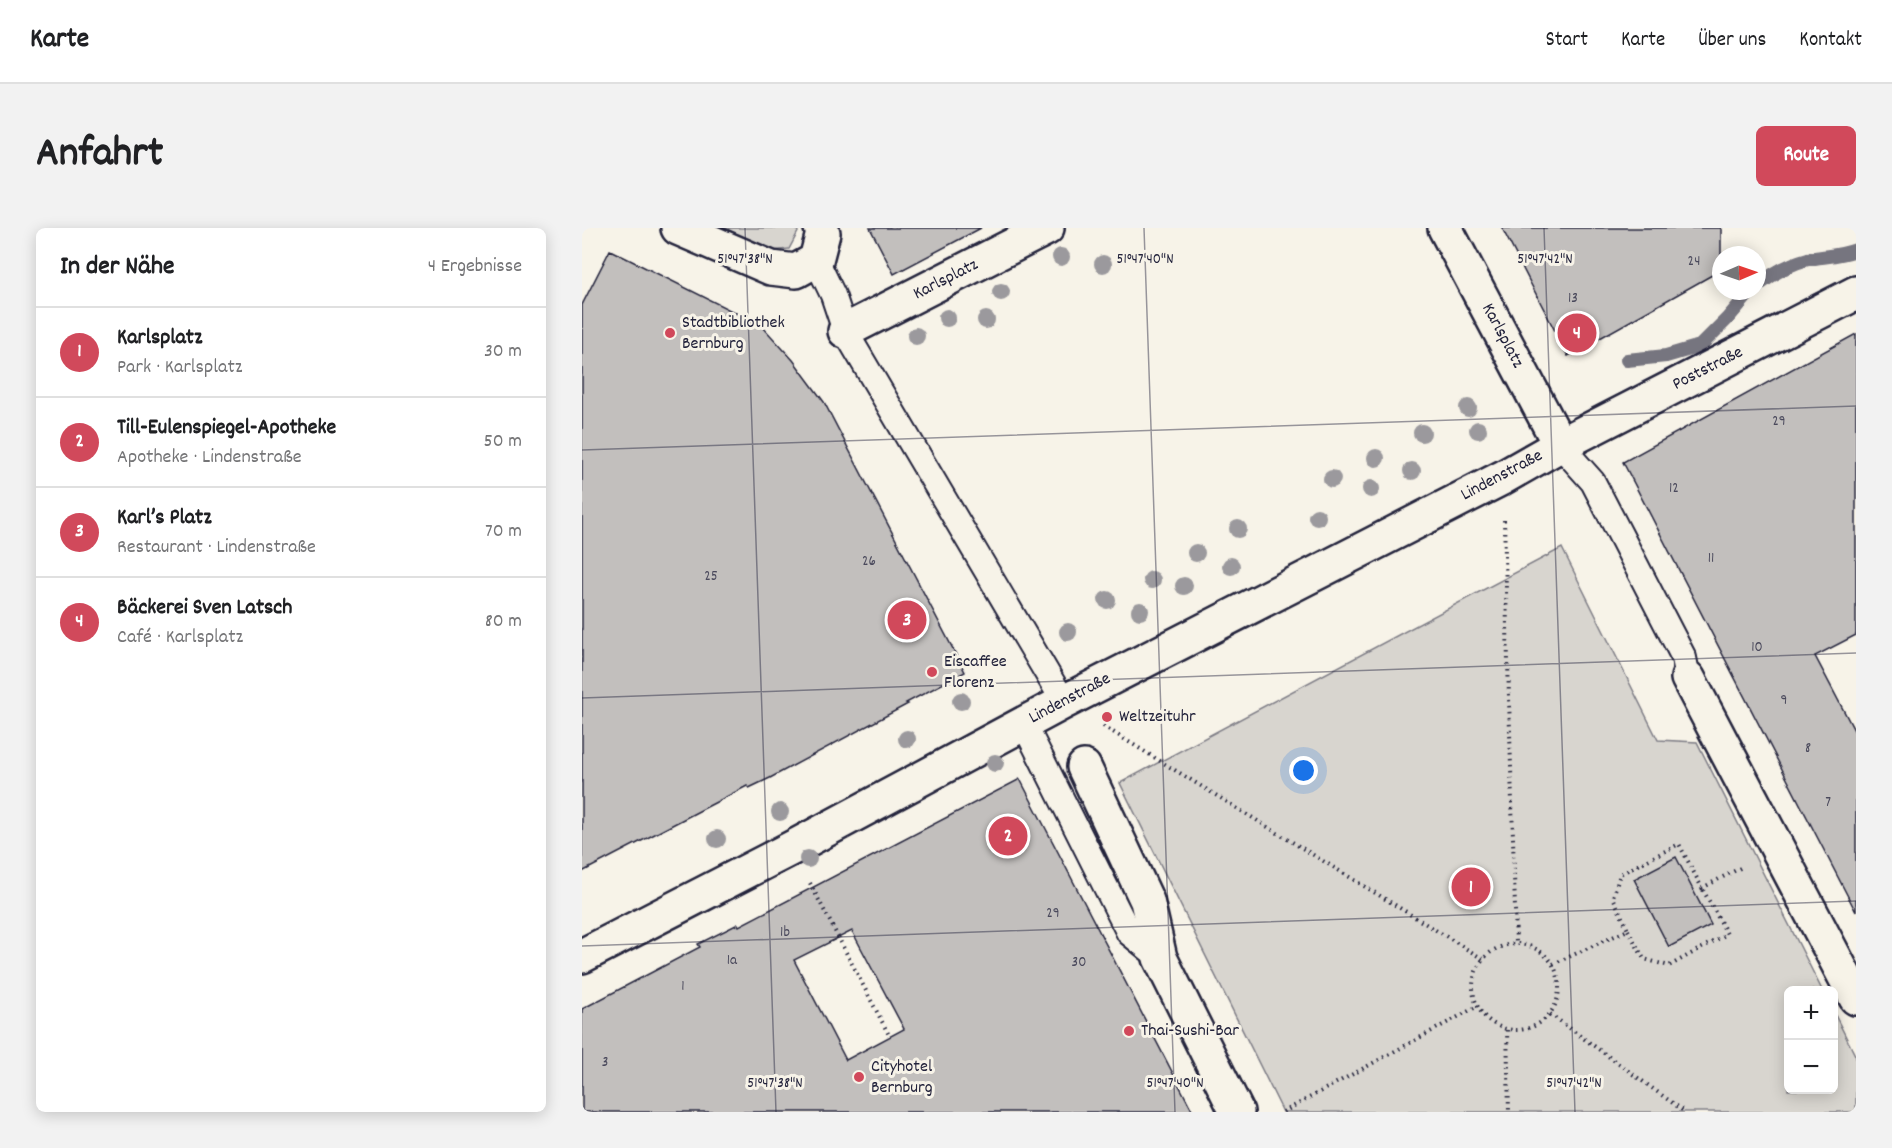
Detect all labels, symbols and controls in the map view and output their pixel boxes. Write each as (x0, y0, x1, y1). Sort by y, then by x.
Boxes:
text: Karte (30, 21, 89, 61)
text: Start (1546, 26, 1588, 56)
text: Karte (1621, 26, 1665, 56)
text: Über uns (1698, 26, 1766, 56)
text: Kontakt (1799, 26, 1862, 56)
text: Anfahrt (36, 126, 163, 186)
button: Route (1756, 126, 1856, 186)
north arrow (1712, 246, 1766, 300)
text: In der Nähe (60, 249, 174, 286)
text: 51°47'38"N (717, 249, 773, 271)
text: 51°47'40"N (1116, 249, 1174, 271)
text: 51°47'42"N (1517, 249, 1573, 271)
house number: 24 (1688, 251, 1700, 273)
text: 4 Ergebnisse (428, 253, 522, 281)
street label: Karlsplatz (909, 253, 983, 307)
house number: 13 (1568, 288, 1578, 310)
street label: Karlsplatz (1475, 299, 1529, 373)
pin: 4 (1558, 310, 1596, 356)
place label: Stadtbibliothek Bernburg (682, 311, 785, 357)
text: Karlsplatz (117, 323, 202, 354)
marker: Stadtbibliothek Bernburg (663, 326, 677, 340)
text: 1 (77, 338, 82, 366)
text: 30 m (484, 338, 522, 366)
street label: Poststraße (1668, 341, 1748, 397)
text: Park · Karlsplatz (117, 354, 242, 382)
house number: 29 (1772, 411, 1786, 433)
text: Till-Eulenspiegel-Apotheke (117, 413, 336, 444)
text: 2 (75, 428, 84, 456)
text: 50 m (484, 428, 522, 456)
text: Apotheke · Lindenstraße (117, 444, 302, 472)
street label: Lindenstraße (1457, 444, 1547, 508)
house number: 12 (1669, 478, 1679, 500)
text: Karl’s Platz (117, 503, 212, 534)
text: 3 (75, 518, 84, 546)
text: 70 m (485, 518, 522, 546)
text: Restaurant · Lindenstraße (117, 534, 316, 562)
house number: 11 (1708, 548, 1714, 570)
house number: 26 (862, 551, 876, 573)
house number: 25 (704, 566, 718, 588)
text: Bäckerei Sven Latsch (117, 593, 292, 624)
pin: 3 (888, 598, 926, 642)
text: 4 (75, 608, 84, 636)
text: 80 m (485, 608, 522, 636)
text: Café · Karlsplatz (117, 624, 243, 652)
house number: 10 (1751, 637, 1763, 659)
place label: Eiscaffee Florenz (944, 650, 1007, 696)
marker: Eiscaffee Florenz (925, 665, 939, 679)
street label: Lindenstraße (1025, 667, 1115, 731)
house number: 9 (1781, 690, 1787, 712)
place label: Weltzeituhr (1119, 705, 1196, 730)
marker: Weltzeituhr (1100, 710, 1114, 724)
house number: 8 (1805, 738, 1811, 760)
your location (1289, 756, 1318, 785)
house number: 7 (1825, 792, 1831, 814)
pin: 2 (988, 814, 1028, 858)
pin: 1 (1452, 864, 1490, 910)
house number: 29 (1046, 903, 1060, 925)
house number: 1b (780, 922, 790, 944)
house number: 1a (727, 950, 738, 972)
house number: 30 (1072, 952, 1086, 974)
house number: 1 (681, 976, 685, 998)
map controls (1784, 986, 1838, 1094)
button: + (1784, 986, 1838, 1040)
place label: Thai-Sushi-Bar (1141, 1019, 1239, 1044)
marker: Thai-Sushi-Bar (1122, 1024, 1136, 1038)
button: − (1784, 1040, 1838, 1094)
house number: 3 (602, 1052, 608, 1074)
place label: Cityhotel Bernburg (871, 1055, 933, 1101)
marker: Cityhotel Bernburg (852, 1070, 866, 1084)
text: 51°47'38"N (747, 1073, 803, 1095)
text: 51°47'40"N (1146, 1073, 1204, 1095)
text: 51°47'42"N (1546, 1073, 1602, 1095)

